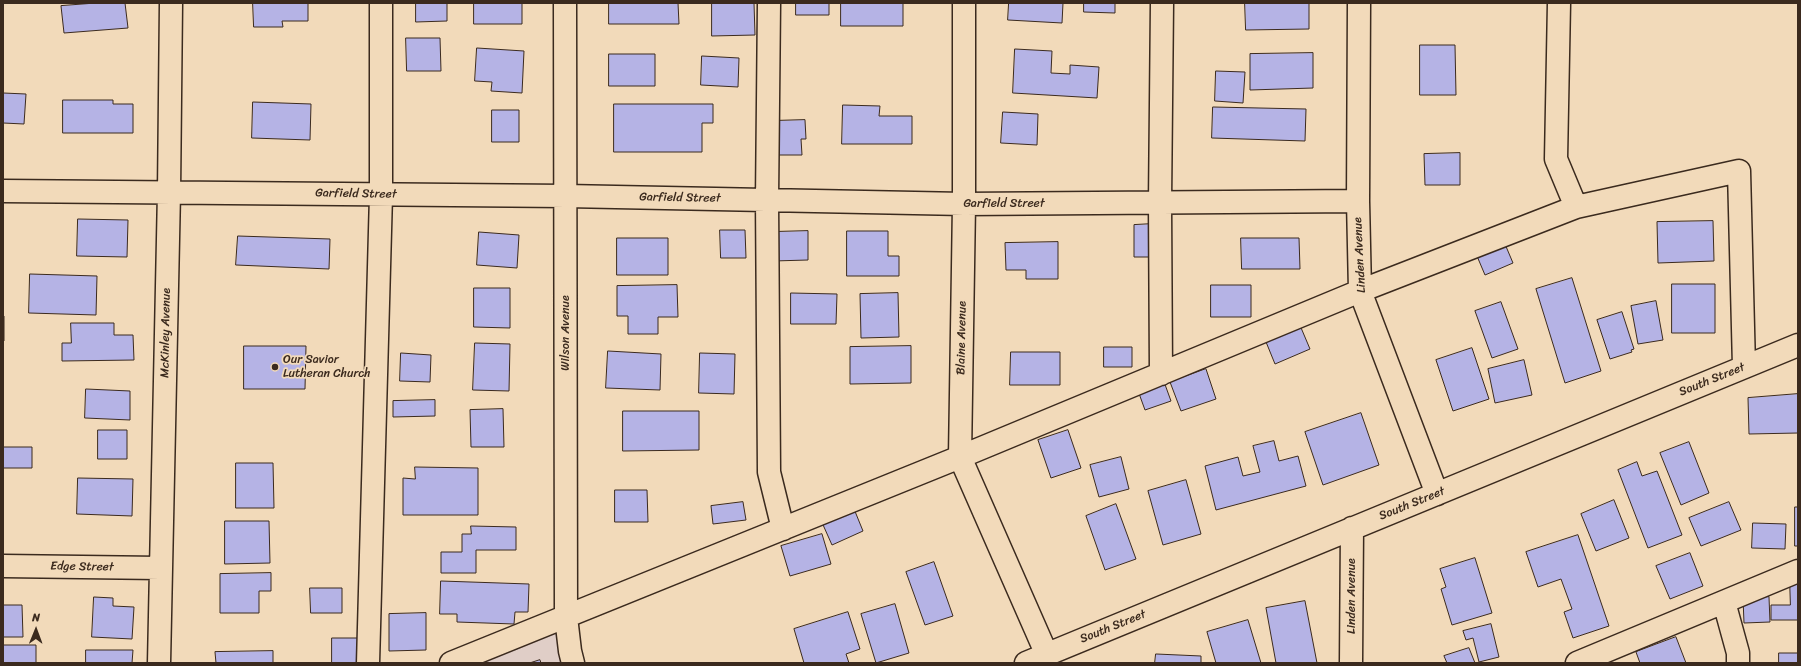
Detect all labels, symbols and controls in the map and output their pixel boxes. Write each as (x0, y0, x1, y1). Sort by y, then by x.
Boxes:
street label: Garfield Street (315, 186, 397, 202)
street label: Garfield Street (639, 190, 721, 206)
street label: Garfield Street (963, 197, 1045, 211)
street label: Linden Avenue (1351, 217, 1369, 293)
street label: McKinley Avenue (158, 288, 174, 378)
street label: Wilson Avenue (559, 295, 573, 371)
street label: Blaine Avenue (954, 301, 970, 375)
place label: Our Savior Lutheran Church (283, 353, 371, 381)
street label: South Street (1677, 360, 1747, 400)
marker: Our Savior Lutheran Church (270, 362, 280, 372)
street label: South Street (1377, 484, 1447, 524)
street label: Linden Avenue (1345, 558, 1359, 634)
street label: Edge Street (50, 559, 114, 575)
street label: South Street (1078, 607, 1148, 647)
text: N (32, 608, 40, 627)
north arrow (16, 610, 56, 650)

